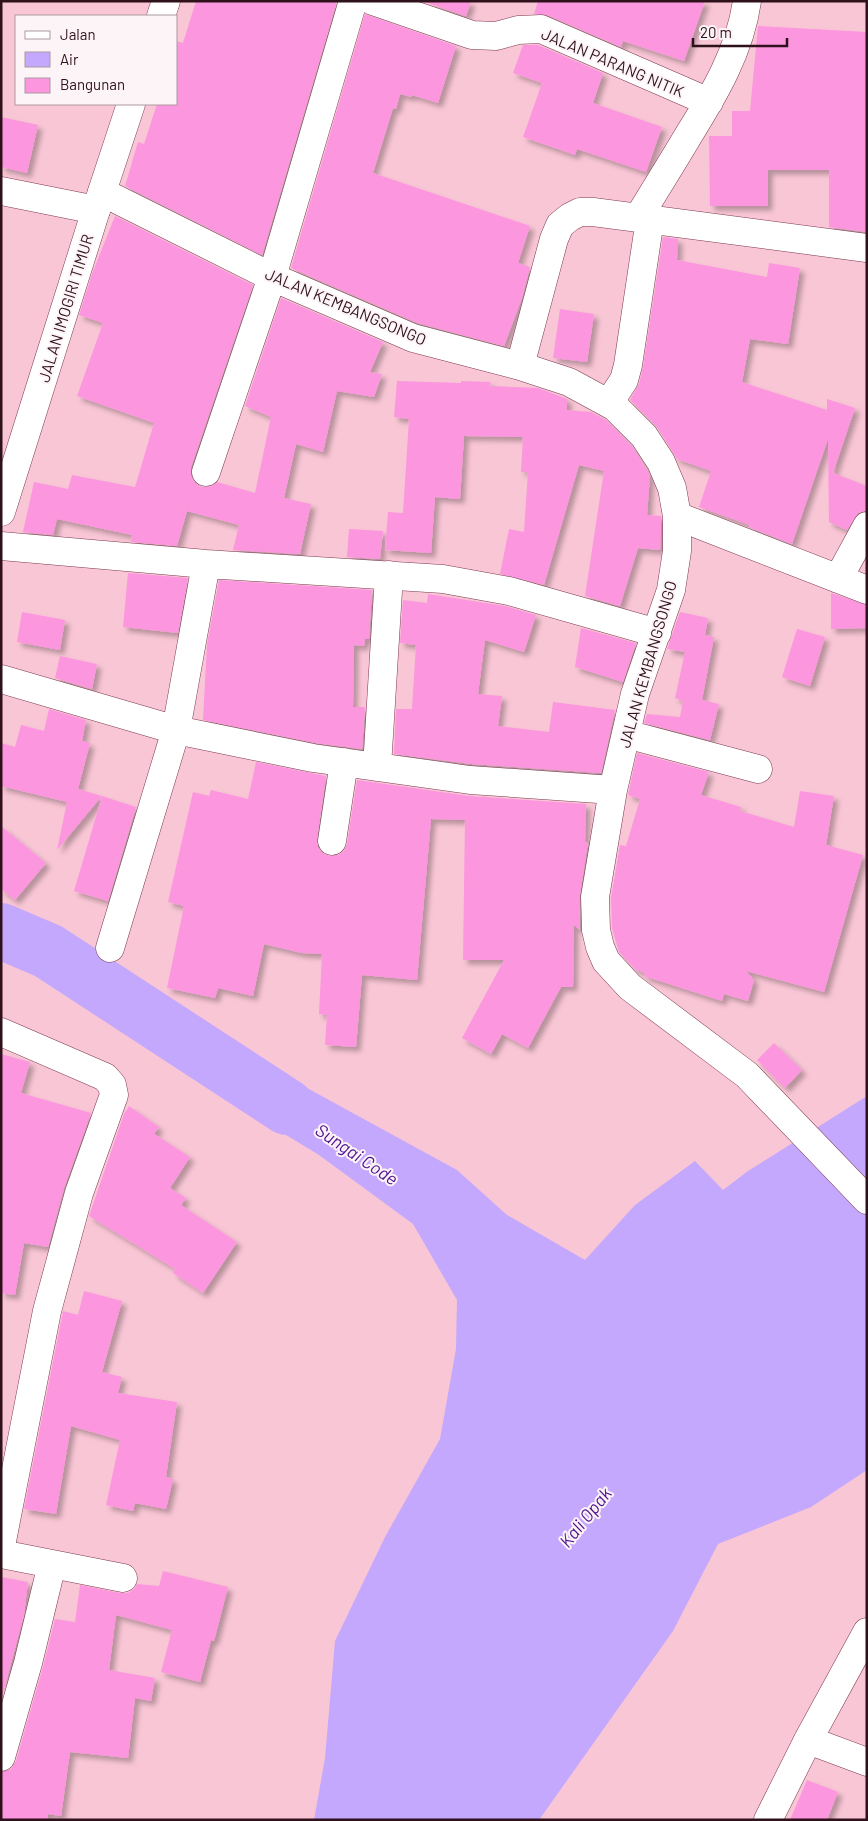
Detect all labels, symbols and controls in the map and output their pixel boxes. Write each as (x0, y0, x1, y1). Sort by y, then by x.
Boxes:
legend (15, 15, 178, 105)
scale bar (693, 15, 787, 47)
street label: JALAN PARANG NITIK (539, 23, 687, 101)
text: 20 m (700, 23, 732, 41)
text: Jalan (60, 25, 96, 43)
text: Air (60, 50, 79, 68)
text: Bangunan (60, 75, 125, 93)
street label: JALAN IMOGIRI TIMUR (33, 231, 97, 384)
street label: JALAN KEMBANGSONGO (263, 263, 429, 349)
street label: JALAN KEMBANGSONGO (614, 578, 680, 750)
water label: Sungai Code (312, 1118, 402, 1190)
water label: Kali Opak (554, 1482, 616, 1551)

